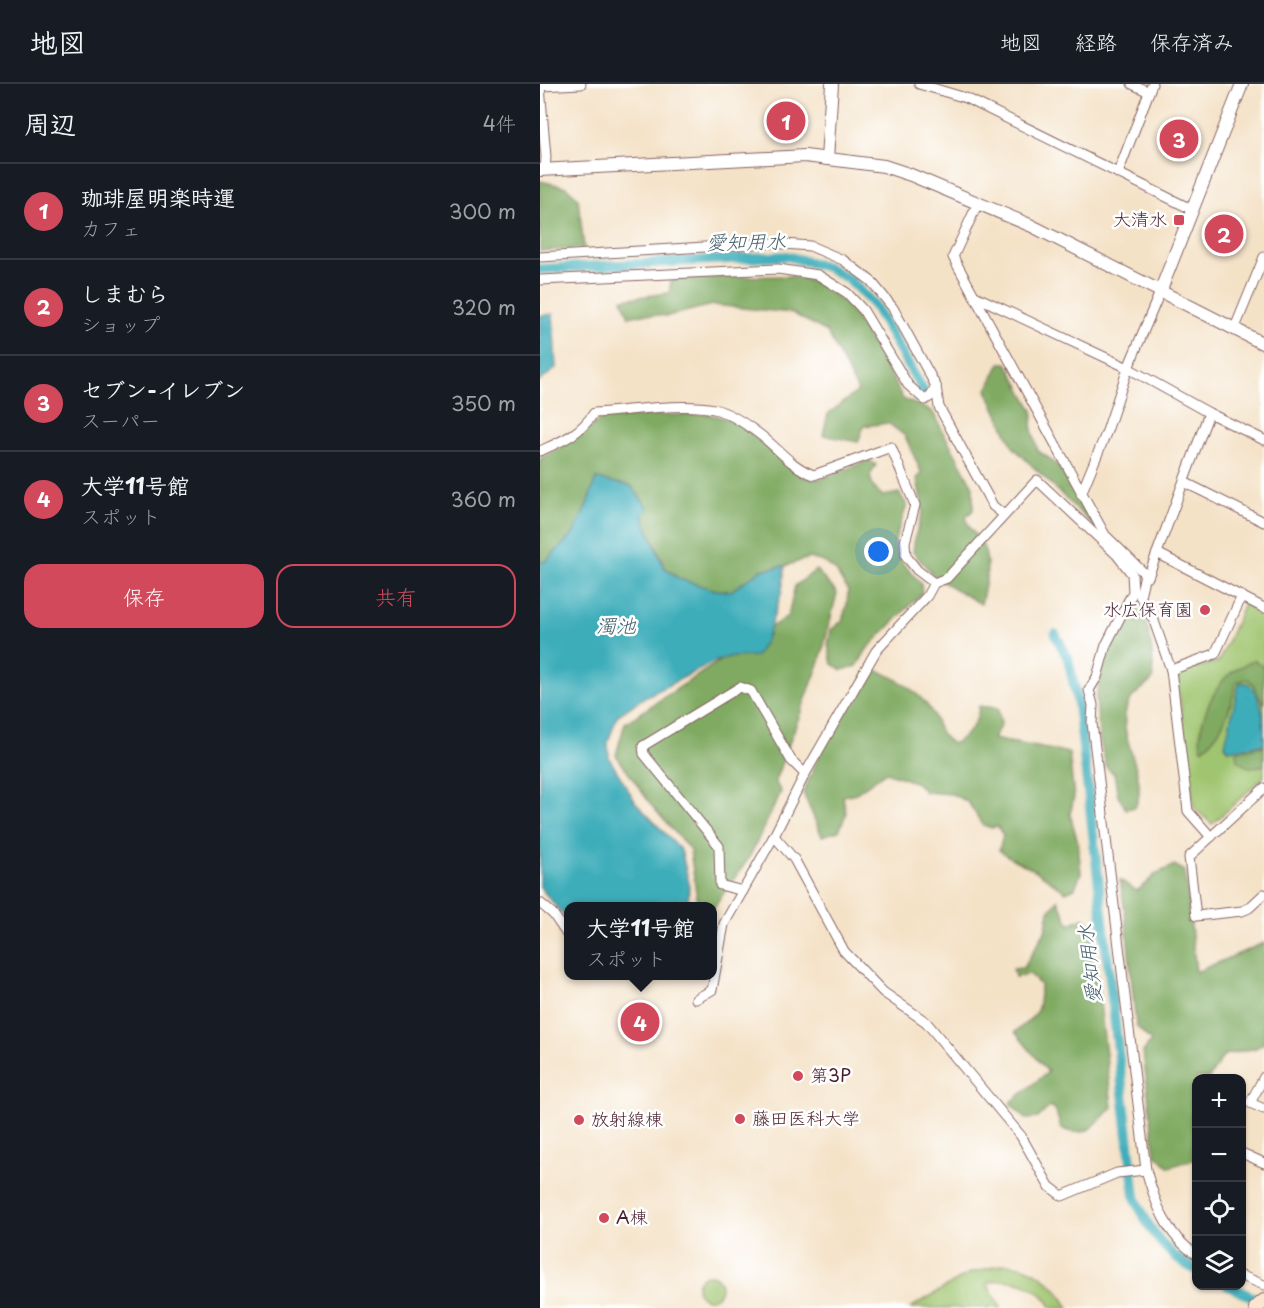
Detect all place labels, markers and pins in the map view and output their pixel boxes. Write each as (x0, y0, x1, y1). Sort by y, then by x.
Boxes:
pin: 1 (766, 99, 806, 144)
pin: 3 (1160, 116, 1198, 162)
place label: 大清水 (1113, 205, 1167, 232)
pin: 2 (1204, 212, 1244, 256)
marker: 大清水 (1172, 213, 1186, 227)
place label: 水広保育園 (1103, 595, 1193, 622)
marker: 水広保育園 (1198, 603, 1212, 617)
pin: 4 (620, 1000, 660, 1044)
place label: 第3P (810, 1061, 851, 1088)
marker: 第3P (791, 1069, 805, 1083)
place label: 藤田医科大学 (752, 1104, 860, 1131)
place label: 放射線棟 (591, 1105, 663, 1132)
marker: 藤田医科大学 (733, 1112, 747, 1126)
marker: 放射線棟 (572, 1113, 586, 1127)
place label: A棟 (616, 1203, 648, 1230)
marker: A棟 (597, 1211, 611, 1225)

